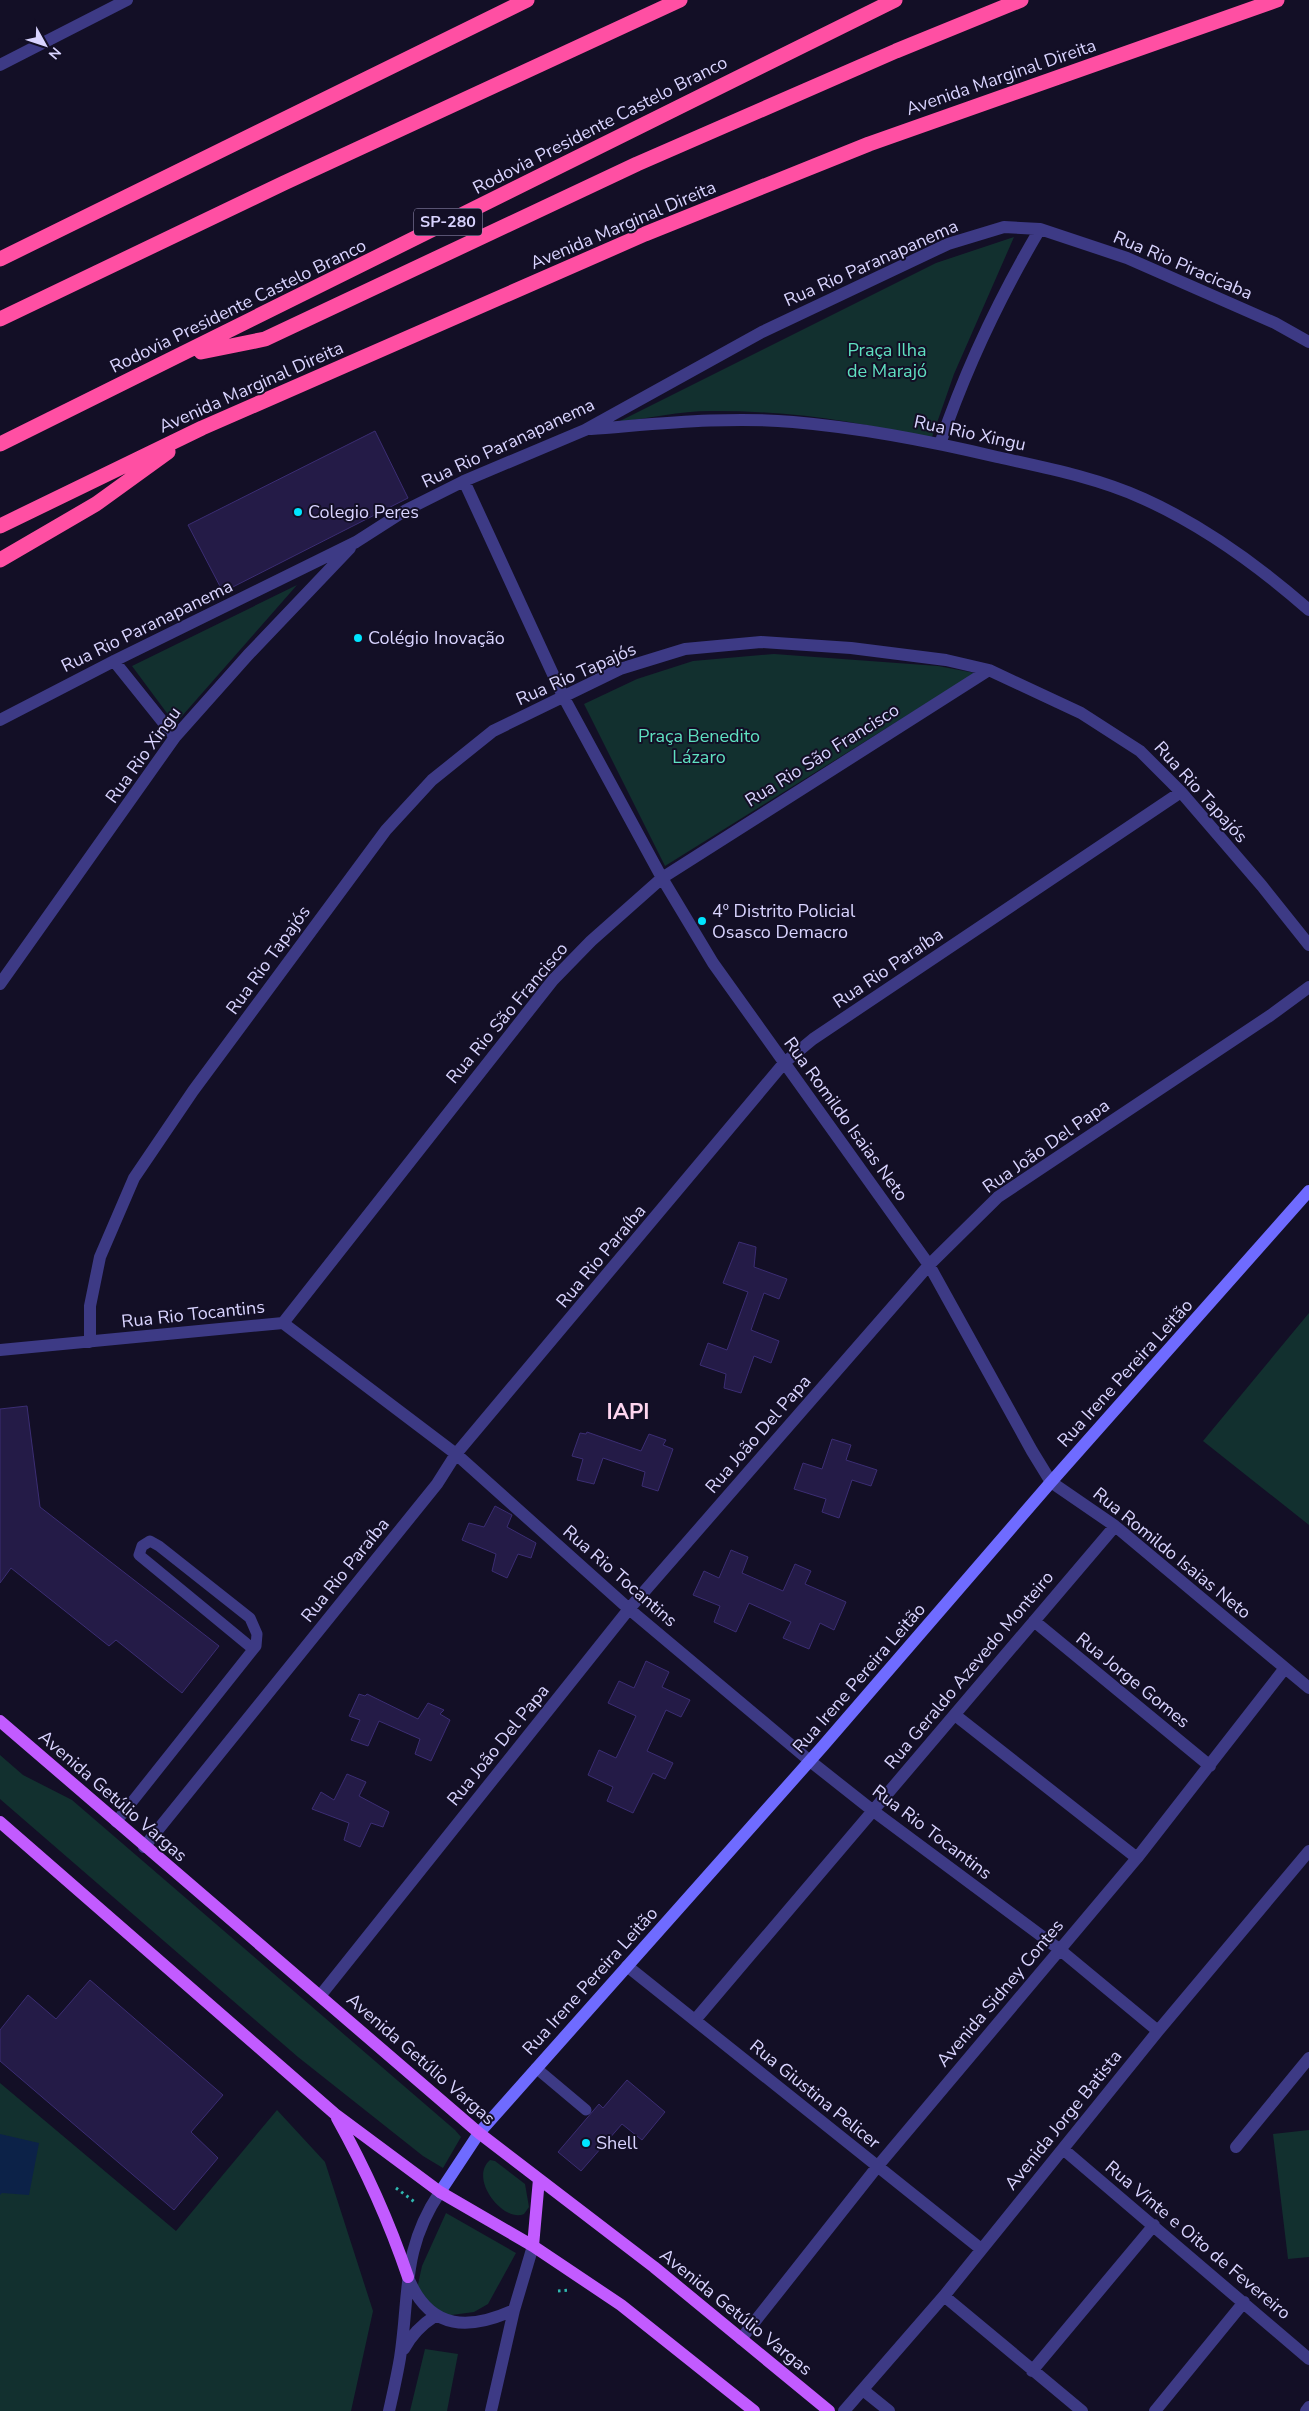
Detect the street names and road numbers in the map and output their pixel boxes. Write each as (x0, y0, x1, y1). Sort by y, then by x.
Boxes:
street label: Avenida Marginal Direita (903, 33, 1099, 121)
street label: Rodovia Presidente Castelo Branco (469, 50, 731, 200)
street label: Avenida Marginal Direita (526, 175, 720, 275)
road number: SP-280 (414, 208, 482, 236)
street label: Rua Rio Paranapanema (780, 214, 962, 312)
street label: Rua Rio Piracicaba (1110, 225, 1256, 305)
street label: Rodovia Presidente Castelo Branco (106, 233, 370, 379)
street label: Avenida Marginal Direita (155, 335, 347, 439)
street label: Rua Rio Paranapanema (418, 392, 598, 494)
street label: Rua Rio Xingu (912, 409, 1028, 457)
street label: Rua Rio Paranapanema (57, 574, 237, 678)
street label: Rua Rio Tapajós (512, 637, 640, 711)
street label: Rua Rio São Francisco (740, 698, 904, 812)
street label: Rua Rio Xingu (100, 702, 186, 808)
street label: Rua Rio Tapajós (1149, 736, 1253, 848)
street label: Rua Rio Tapajós (220, 901, 316, 1019)
street label: Rua Rio Paraíba (828, 922, 948, 1014)
street label: Rua Rio São Francisco (441, 937, 573, 1089)
street label: Rua Romildo Isaias Neto (778, 1032, 914, 1206)
street label: Rua João Del Papa (978, 1093, 1114, 1199)
street label: Rua Rio Paraíba (551, 1199, 651, 1313)
street label: Rua Irene Pereira Leitão (1052, 1294, 1198, 1452)
street label: Rua Rio Tocantins (120, 1295, 266, 1333)
street label: Rua João Del Papa (700, 1370, 816, 1498)
street label: Rua Romildo Isaias Neto (1088, 1482, 1256, 1624)
street label: Rua Rio Paraíba (295, 1513, 395, 1627)
street label: Rua Rio Tocantins (558, 1520, 682, 1632)
street label: Rua Geraldo Azevedo Monteiro (879, 1566, 1059, 1774)
street label: Rua Irene Pereira Leitão (787, 1598, 931, 1758)
street label: Rua Jorge Gomes (1071, 1627, 1195, 1733)
street label: Rua João Del Papa (442, 1679, 554, 1811)
street label: Avenida Getúlio Vargas (34, 1725, 192, 1867)
street label: Rua Rio Tocantins (867, 1779, 997, 1885)
street label: Rua Irene Pereira Leitão (517, 1902, 663, 2060)
street label: Avenida Sidney Contes (931, 1914, 1069, 2072)
street label: Avenida Getúlio Vargas (342, 1988, 500, 2130)
street label: Rua Giustina Pelicer (745, 2034, 886, 2154)
street label: Avenida Jorge Batista (999, 2045, 1127, 2195)
street label: Rua Vinte e Oito de Fevereiro (1100, 2155, 1296, 2325)
street label: Avenida Getúlio Vargas (655, 2243, 817, 2381)

